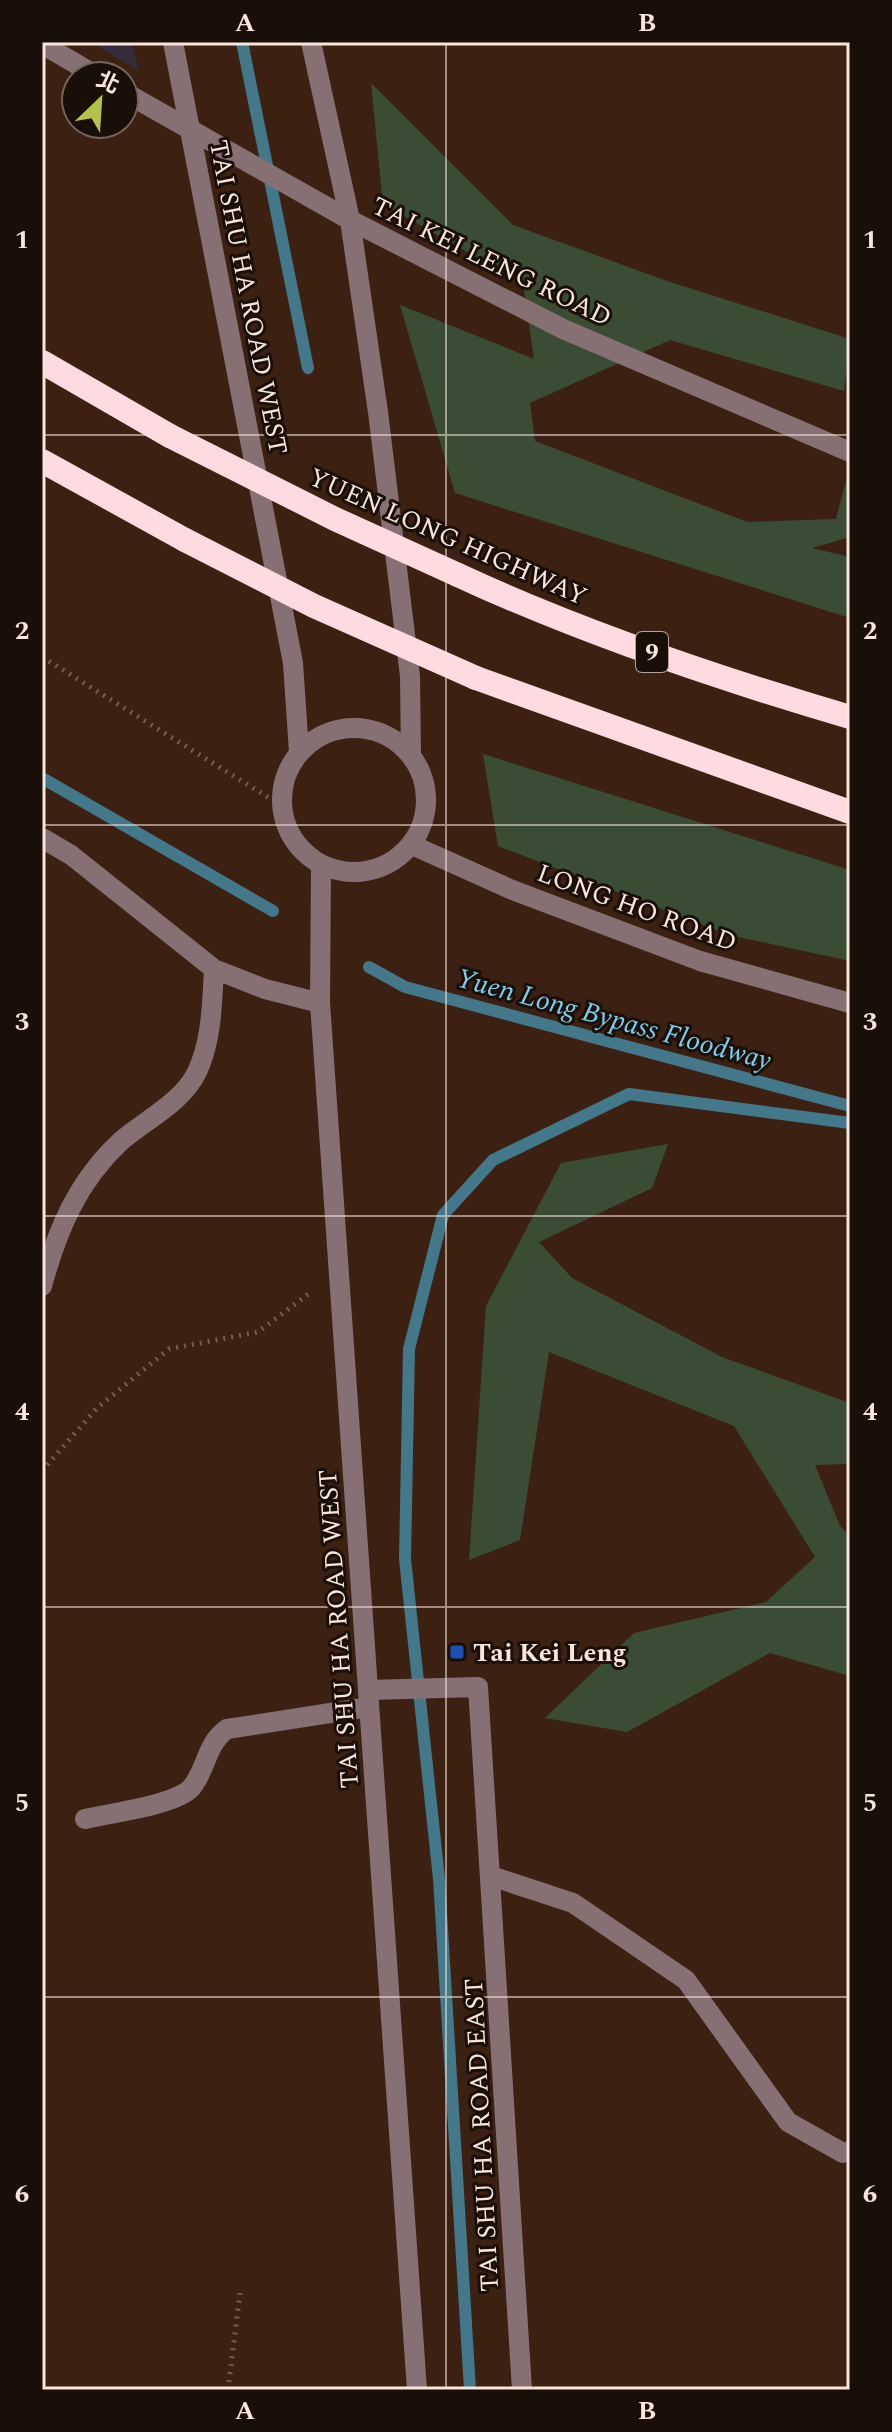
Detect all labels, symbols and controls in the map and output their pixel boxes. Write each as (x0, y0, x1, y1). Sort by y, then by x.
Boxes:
text: A (235, 3, 255, 43)
text: B (638, 3, 656, 43)
north arrow (60, 60, 140, 140)
text: 北 (91, 64, 125, 103)
street label: TAI SHU HA ROAD WEST (198, 136, 298, 458)
street label: TAI KEI LENG ROAD (365, 186, 618, 337)
text: 1 (15, 220, 29, 260)
text: 1 (863, 220, 877, 260)
street label: YUEN LONG HIGHWAY (302, 457, 593, 616)
text: 2 (15, 611, 29, 651)
text: 2 (863, 611, 877, 651)
road number: 9 (636, 632, 668, 672)
street label: LONG HO ROAD (531, 853, 742, 963)
water label: Yuen Long Bypass Floodway (451, 957, 776, 1082)
text: 3 (15, 1002, 29, 1042)
text: 3 (863, 1002, 877, 1042)
text: 4 (15, 1392, 30, 1432)
text: 4 (863, 1392, 878, 1432)
street label: TAI SHU HA ROAD WEST (308, 1468, 370, 1790)
place label: Tai Kei Leng (473, 1633, 627, 1673)
marker: Tai Kei Leng (448, 1643, 466, 1661)
text: 5 (15, 1783, 29, 1823)
text: 5 (863, 1783, 877, 1823)
street label: TAI SHU HA ROAD EAST (454, 1977, 510, 2293)
text: 6 (15, 2174, 29, 2214)
text: 6 (863, 2174, 877, 2214)
text: A (235, 2391, 255, 2431)
text: B (638, 2391, 656, 2431)

